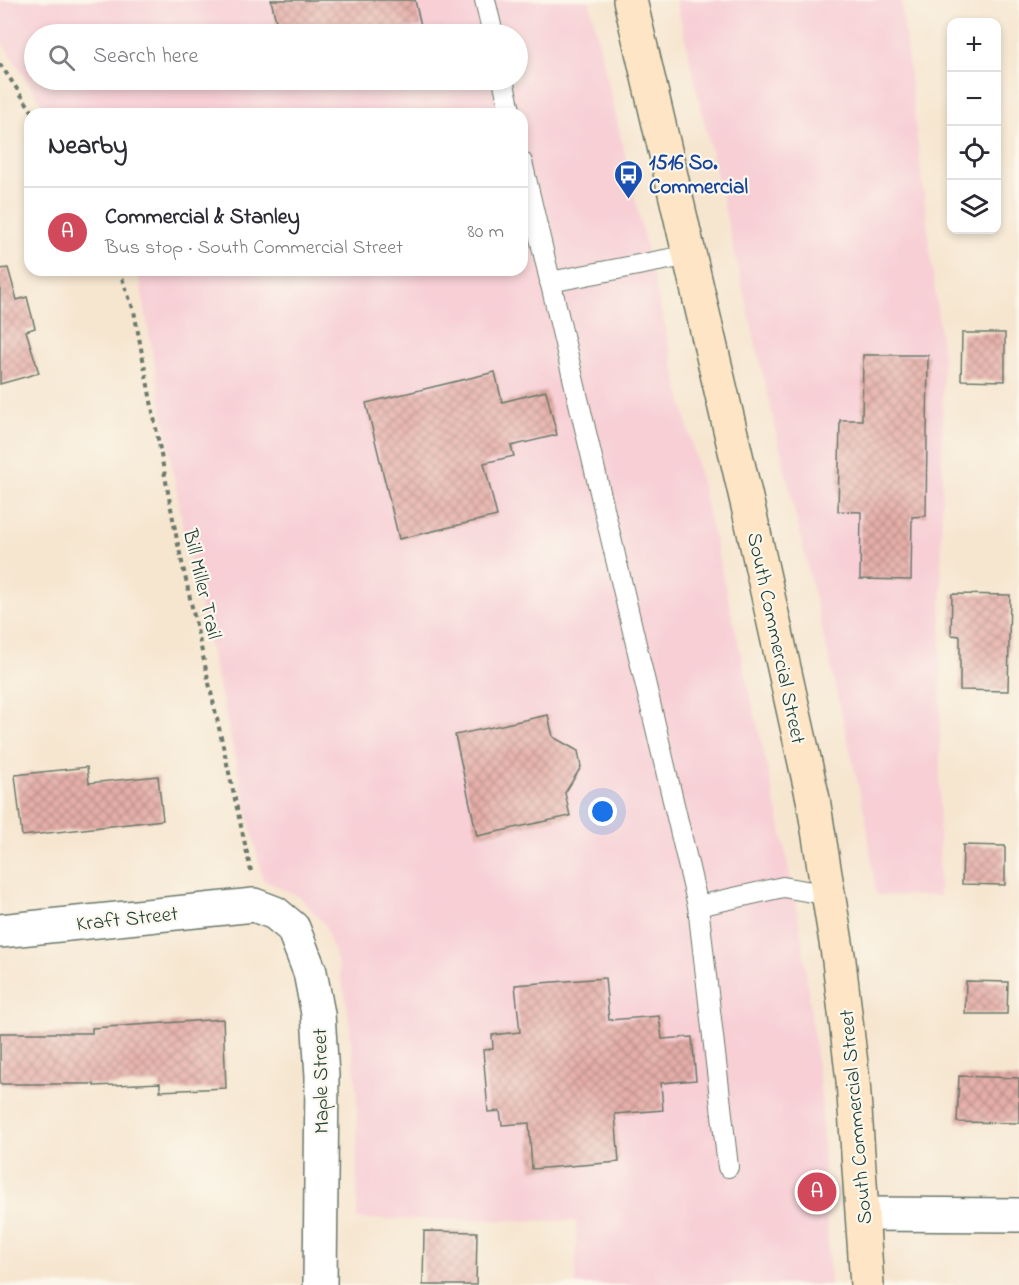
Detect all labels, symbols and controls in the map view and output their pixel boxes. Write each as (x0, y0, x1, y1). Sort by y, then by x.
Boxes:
map controls (947, 18, 1001, 234)
button: + (947, 18, 1001, 72)
search box (24, 24, 528, 90)
icon: search (45, 41, 78, 74)
text: Search here (93, 41, 198, 73)
button: − (947, 72, 1001, 126)
button: locate (947, 126, 1001, 180)
text: Nearby (48, 128, 127, 166)
place label: 1516 So. Commercial (649, 149, 748, 203)
bus stop icon: 1516 So. Commercial (612, 158, 644, 200)
button: layers (947, 180, 1001, 234)
text: Commercial & Stanley (105, 202, 300, 234)
text: A (61, 218, 74, 247)
text: 80 m (467, 218, 504, 247)
text: Bus stop · South Commercial Street (105, 234, 403, 263)
street label: Bill Miller Trail (174, 525, 228, 642)
street label: South Commercial Street (738, 530, 812, 747)
your location (588, 797, 617, 826)
street label: Kraft Street (75, 900, 180, 940)
street label: South Commercial Street (833, 1008, 881, 1226)
street label: Maple Street (306, 1028, 338, 1134)
pin: A (798, 1170, 836, 1214)

